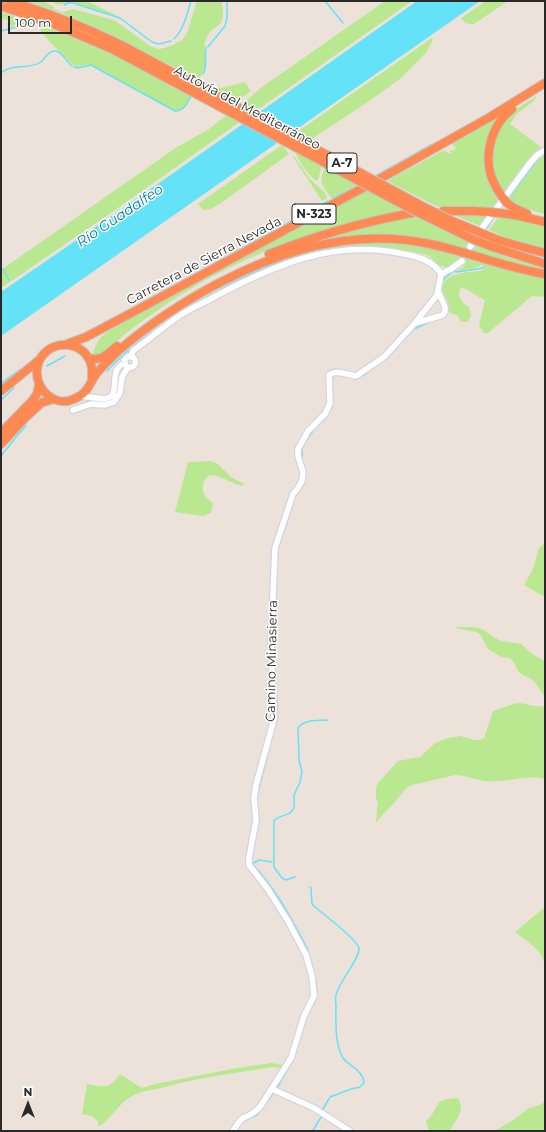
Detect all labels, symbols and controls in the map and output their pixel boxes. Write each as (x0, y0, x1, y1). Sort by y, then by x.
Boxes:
scale bar (10, 8, 74, 34)
text: 100 m (15, 15, 51, 30)
street label: Autovía del Mediterráneo (171, 63, 323, 153)
road number: A-7 (327, 153, 357, 173)
water label: Río Guadalfeo (74, 181, 166, 251)
road number: N-323 (292, 204, 336, 224)
street label: Carretera de Sierra Nevada (124, 214, 284, 308)
street label: Camino Minasierra (263, 600, 281, 722)
north arrow (8, 1084, 48, 1124)
text: N (24, 1085, 32, 1099)

